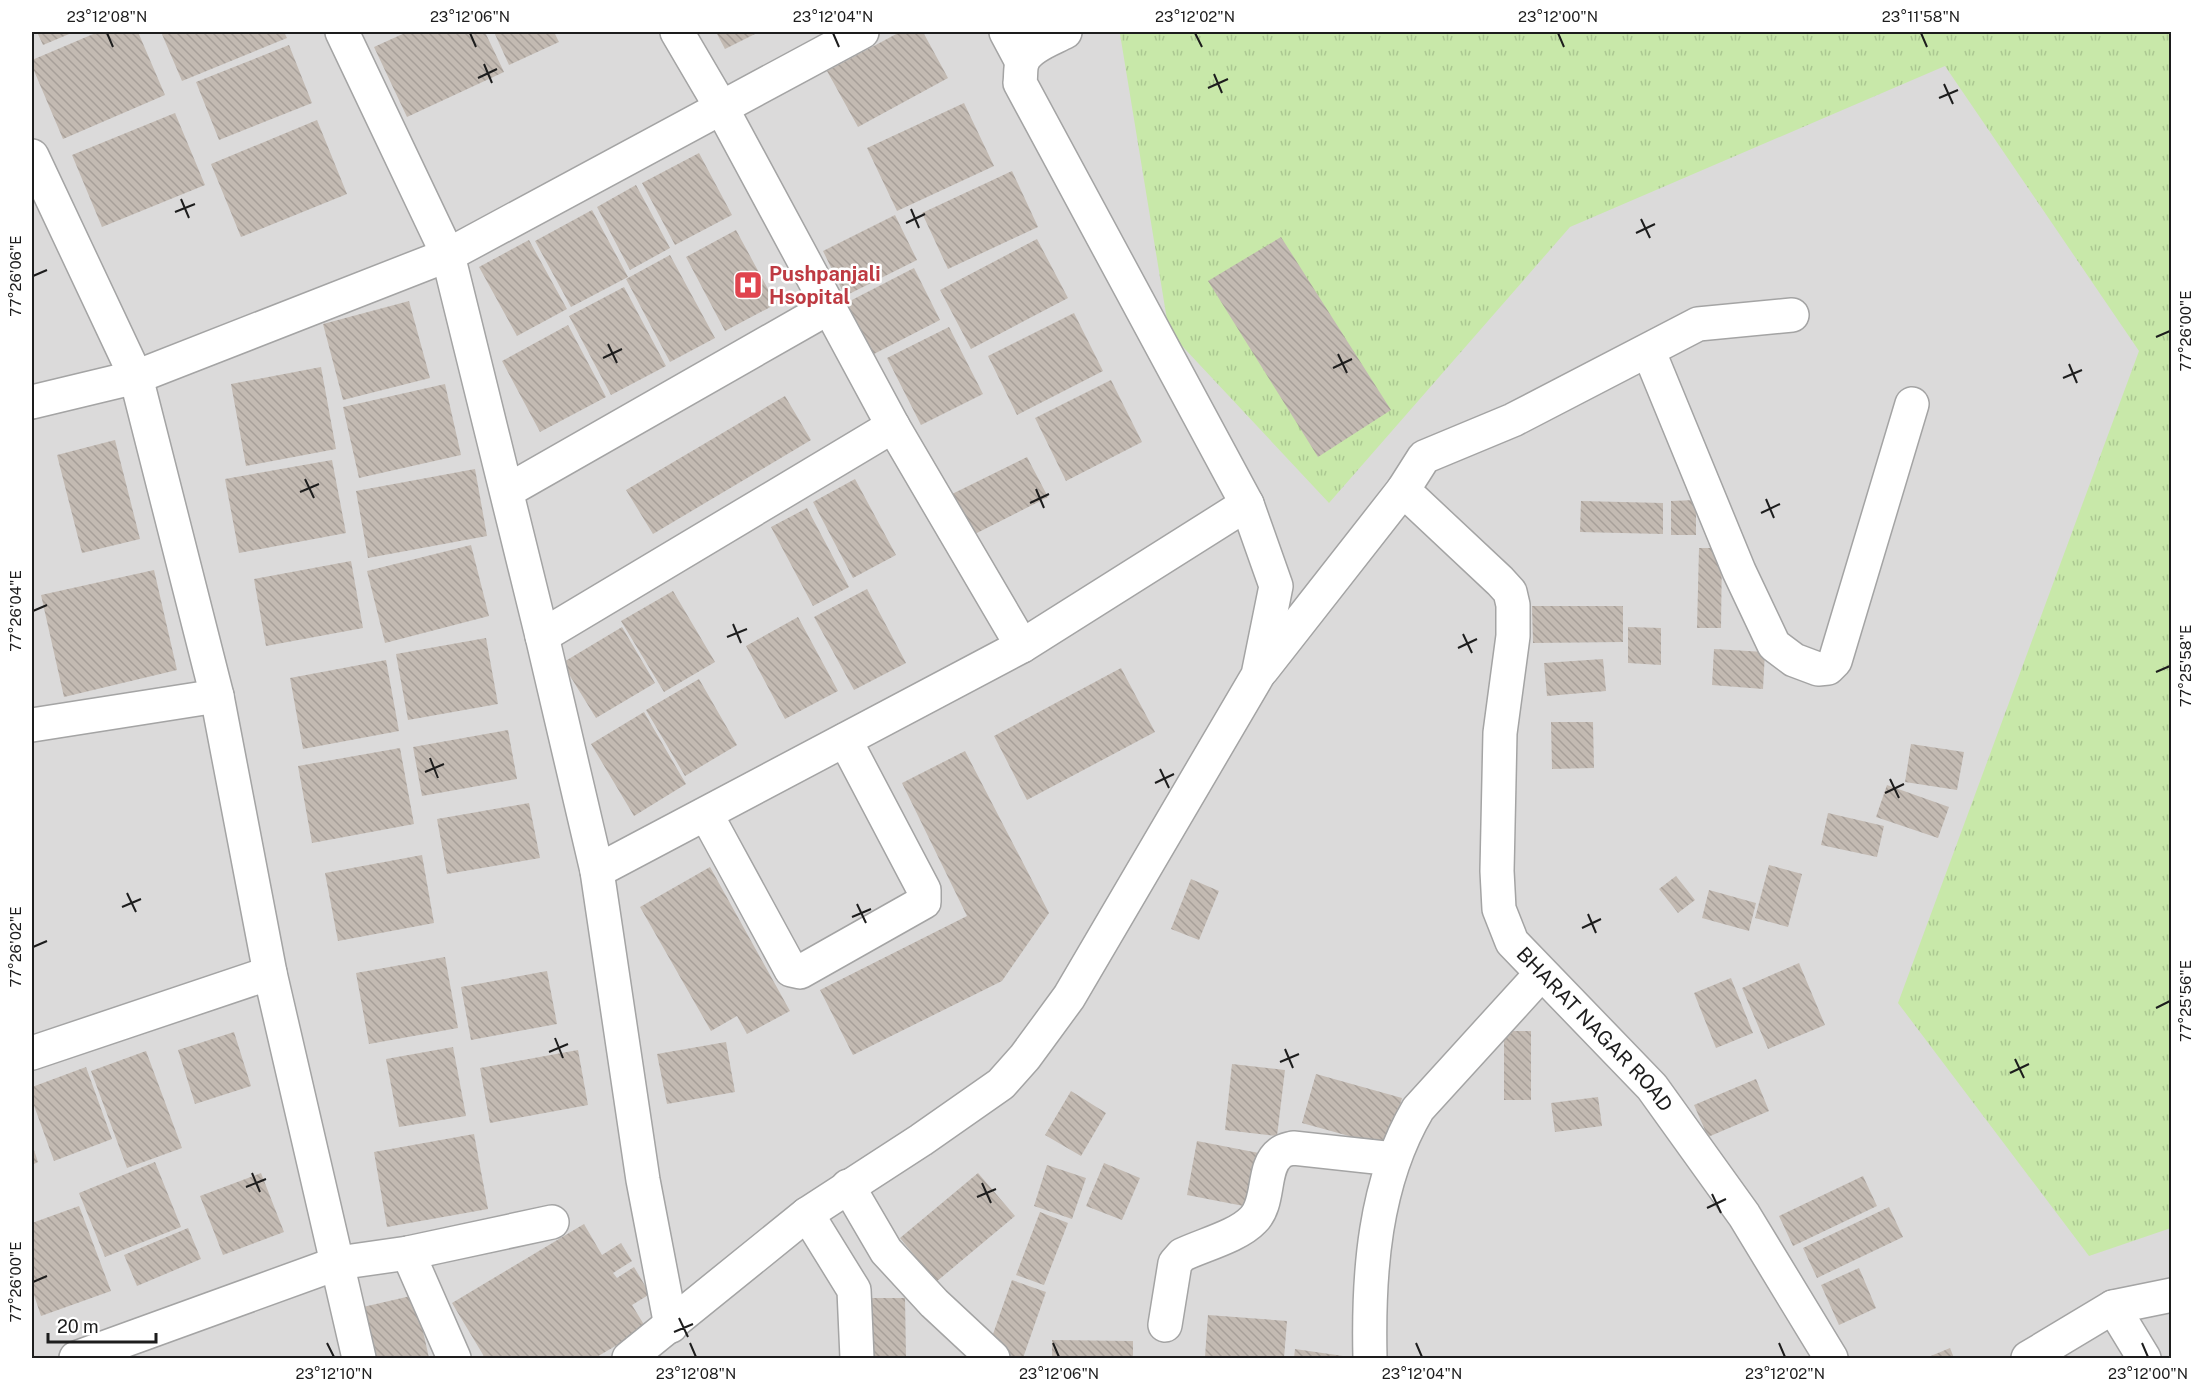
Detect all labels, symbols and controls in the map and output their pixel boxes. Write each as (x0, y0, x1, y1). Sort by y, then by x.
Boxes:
text: 23°12'08"N (67, 8, 147, 25)
text: 23°12'06"N (430, 8, 510, 25)
text: 23°12'04"N (793, 8, 873, 25)
text: 23°12'02"N (1155, 8, 1235, 25)
text: 23°12'00"N (1518, 8, 1598, 25)
text: 23°11'58"N (1882, 8, 1960, 25)
text: 77°26'06"E (7, 235, 24, 317)
place label: Pushpanjali Hsopital (769, 262, 881, 309)
hospital icon: Pushpanjali Hsopital (732, 269, 764, 301)
text: 77°26'00"E (2177, 290, 2194, 372)
text: 77°26'04"E (7, 570, 24, 652)
text: 77°25'58"E (2177, 625, 2194, 707)
text: 77°26'02"E (7, 907, 24, 987)
street label: BHARAT NAGAR ROAD (1512, 942, 1678, 1116)
text: 77°25'56"E (2177, 960, 2194, 1042)
text: 77°26'00"E (7, 1241, 24, 1323)
scale bar (48, 1306, 156, 1344)
text: 20 m (57, 1316, 99, 1337)
text: 23°12'10"N (295, 1365, 373, 1382)
text: 23°12'08"N (656, 1365, 736, 1382)
text: 23°12'06"N (1019, 1365, 1099, 1382)
text: 23°12'04"N (1382, 1365, 1462, 1382)
text: 23°12'02"N (1745, 1365, 1825, 1382)
text: 23°12'00"N (2108, 1365, 2188, 1382)

